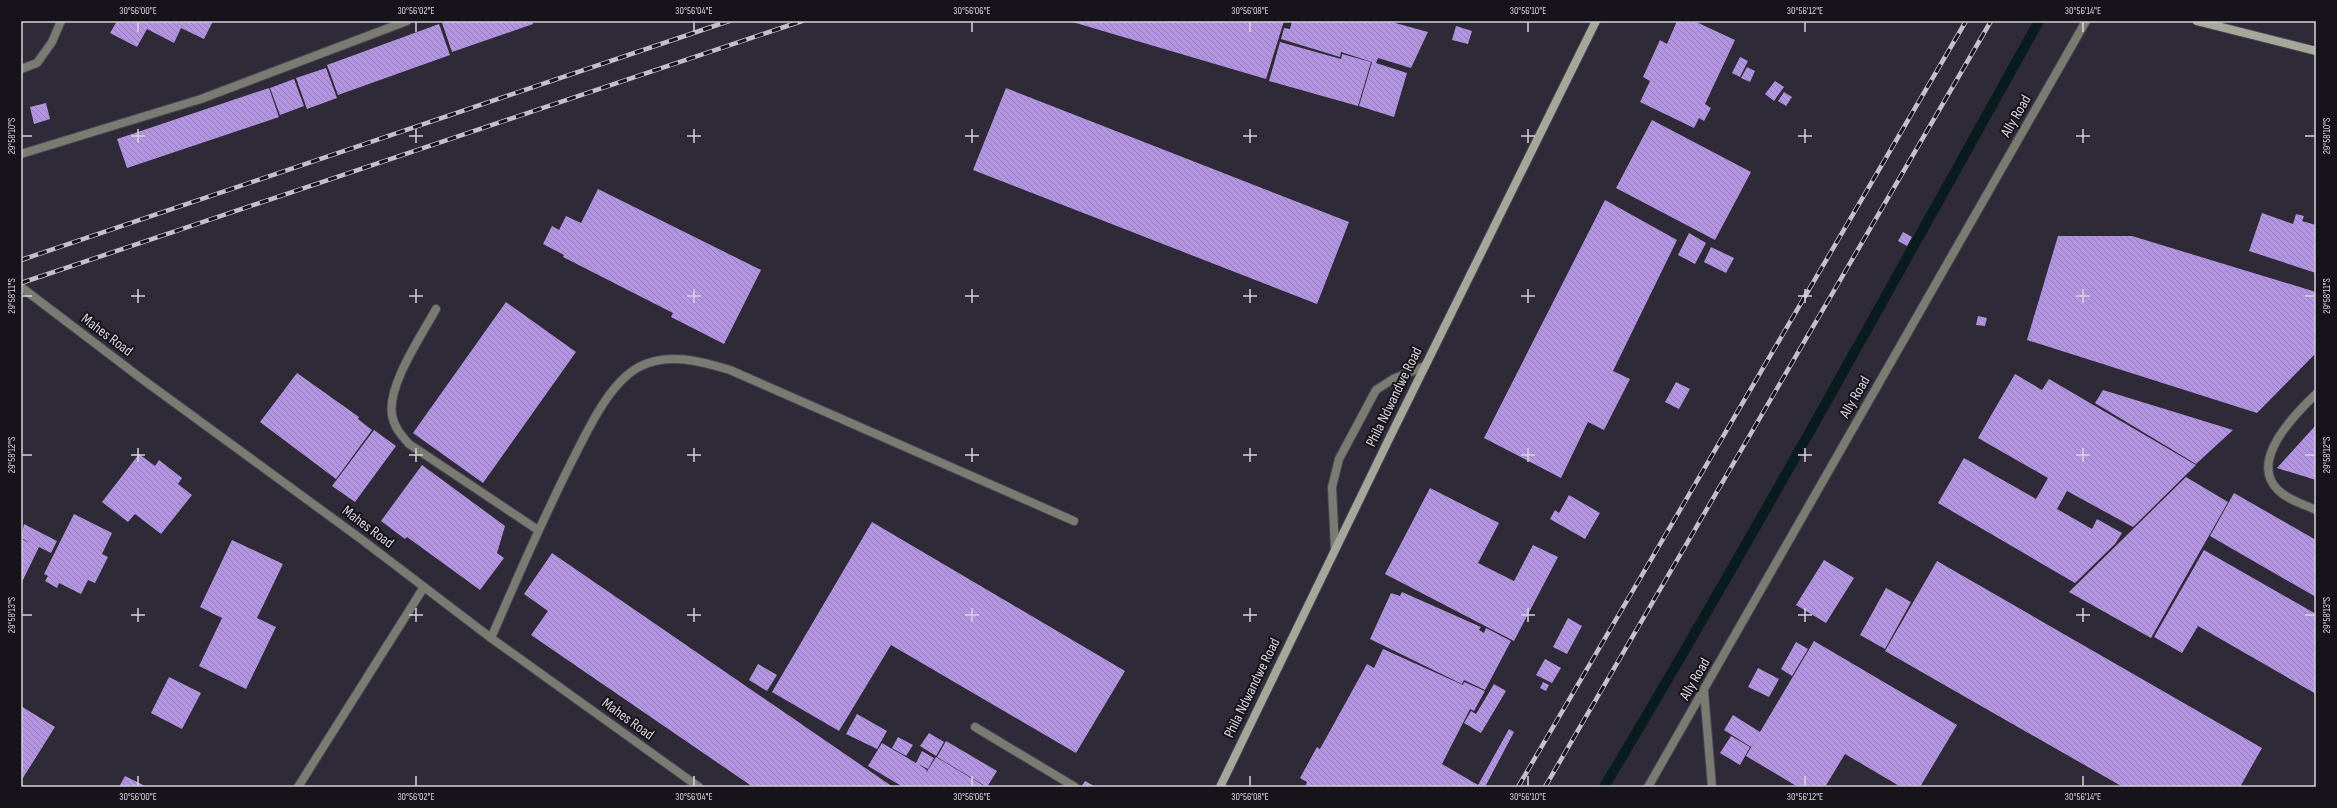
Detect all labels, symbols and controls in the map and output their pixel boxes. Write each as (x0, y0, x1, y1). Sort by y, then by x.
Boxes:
text: 30°56'00"E (119, 5, 157, 17)
text: 30°56'02"E (397, 5, 435, 17)
text: 30°56'04"E (675, 5, 713, 17)
text: 30°56'06"E (953, 5, 991, 17)
text: 30°56'08"E (1231, 5, 1269, 17)
text: 30°56'10"E (1510, 5, 1546, 17)
text: 30°56'12"E (1787, 5, 1823, 17)
text: 30°56'14"E (2065, 5, 2101, 17)
street label: Ally Road (1996, 92, 2036, 141)
text: 29°58'10"S (6, 118, 18, 154)
text: 29°58'10"S (2321, 118, 2333, 154)
text: 29°58'11"S (6, 278, 18, 314)
text: 29°58'11"S (2321, 278, 2333, 314)
street label: Mahes Road (77, 309, 137, 361)
street label: Phila Ndwandwe Road (1362, 344, 1426, 450)
street label: Ally Road (1835, 373, 1875, 422)
text: 29°58'12"S (6, 437, 18, 473)
text: 29°58'12"S (2321, 437, 2333, 473)
street label: Mahes Road (338, 501, 398, 553)
text: 29°58'13"S (6, 597, 18, 633)
text: 29°58'13"S (2321, 597, 2333, 633)
street label: Phila Ndwandwe Road (1220, 635, 1284, 741)
street label: Ally Road (1675, 655, 1715, 704)
street label: Mahes Road (598, 694, 658, 744)
text: 30°56'00"E (119, 791, 157, 803)
text: 30°56'02"E (397, 791, 435, 803)
text: 30°56'04"E (675, 791, 713, 803)
text: 30°56'06"E (953, 791, 991, 803)
text: 30°56'08"E (1231, 791, 1269, 803)
text: 30°56'10"E (1510, 791, 1546, 803)
text: 30°56'12"E (1787, 791, 1823, 803)
text: 30°56'14"E (2065, 791, 2101, 803)

